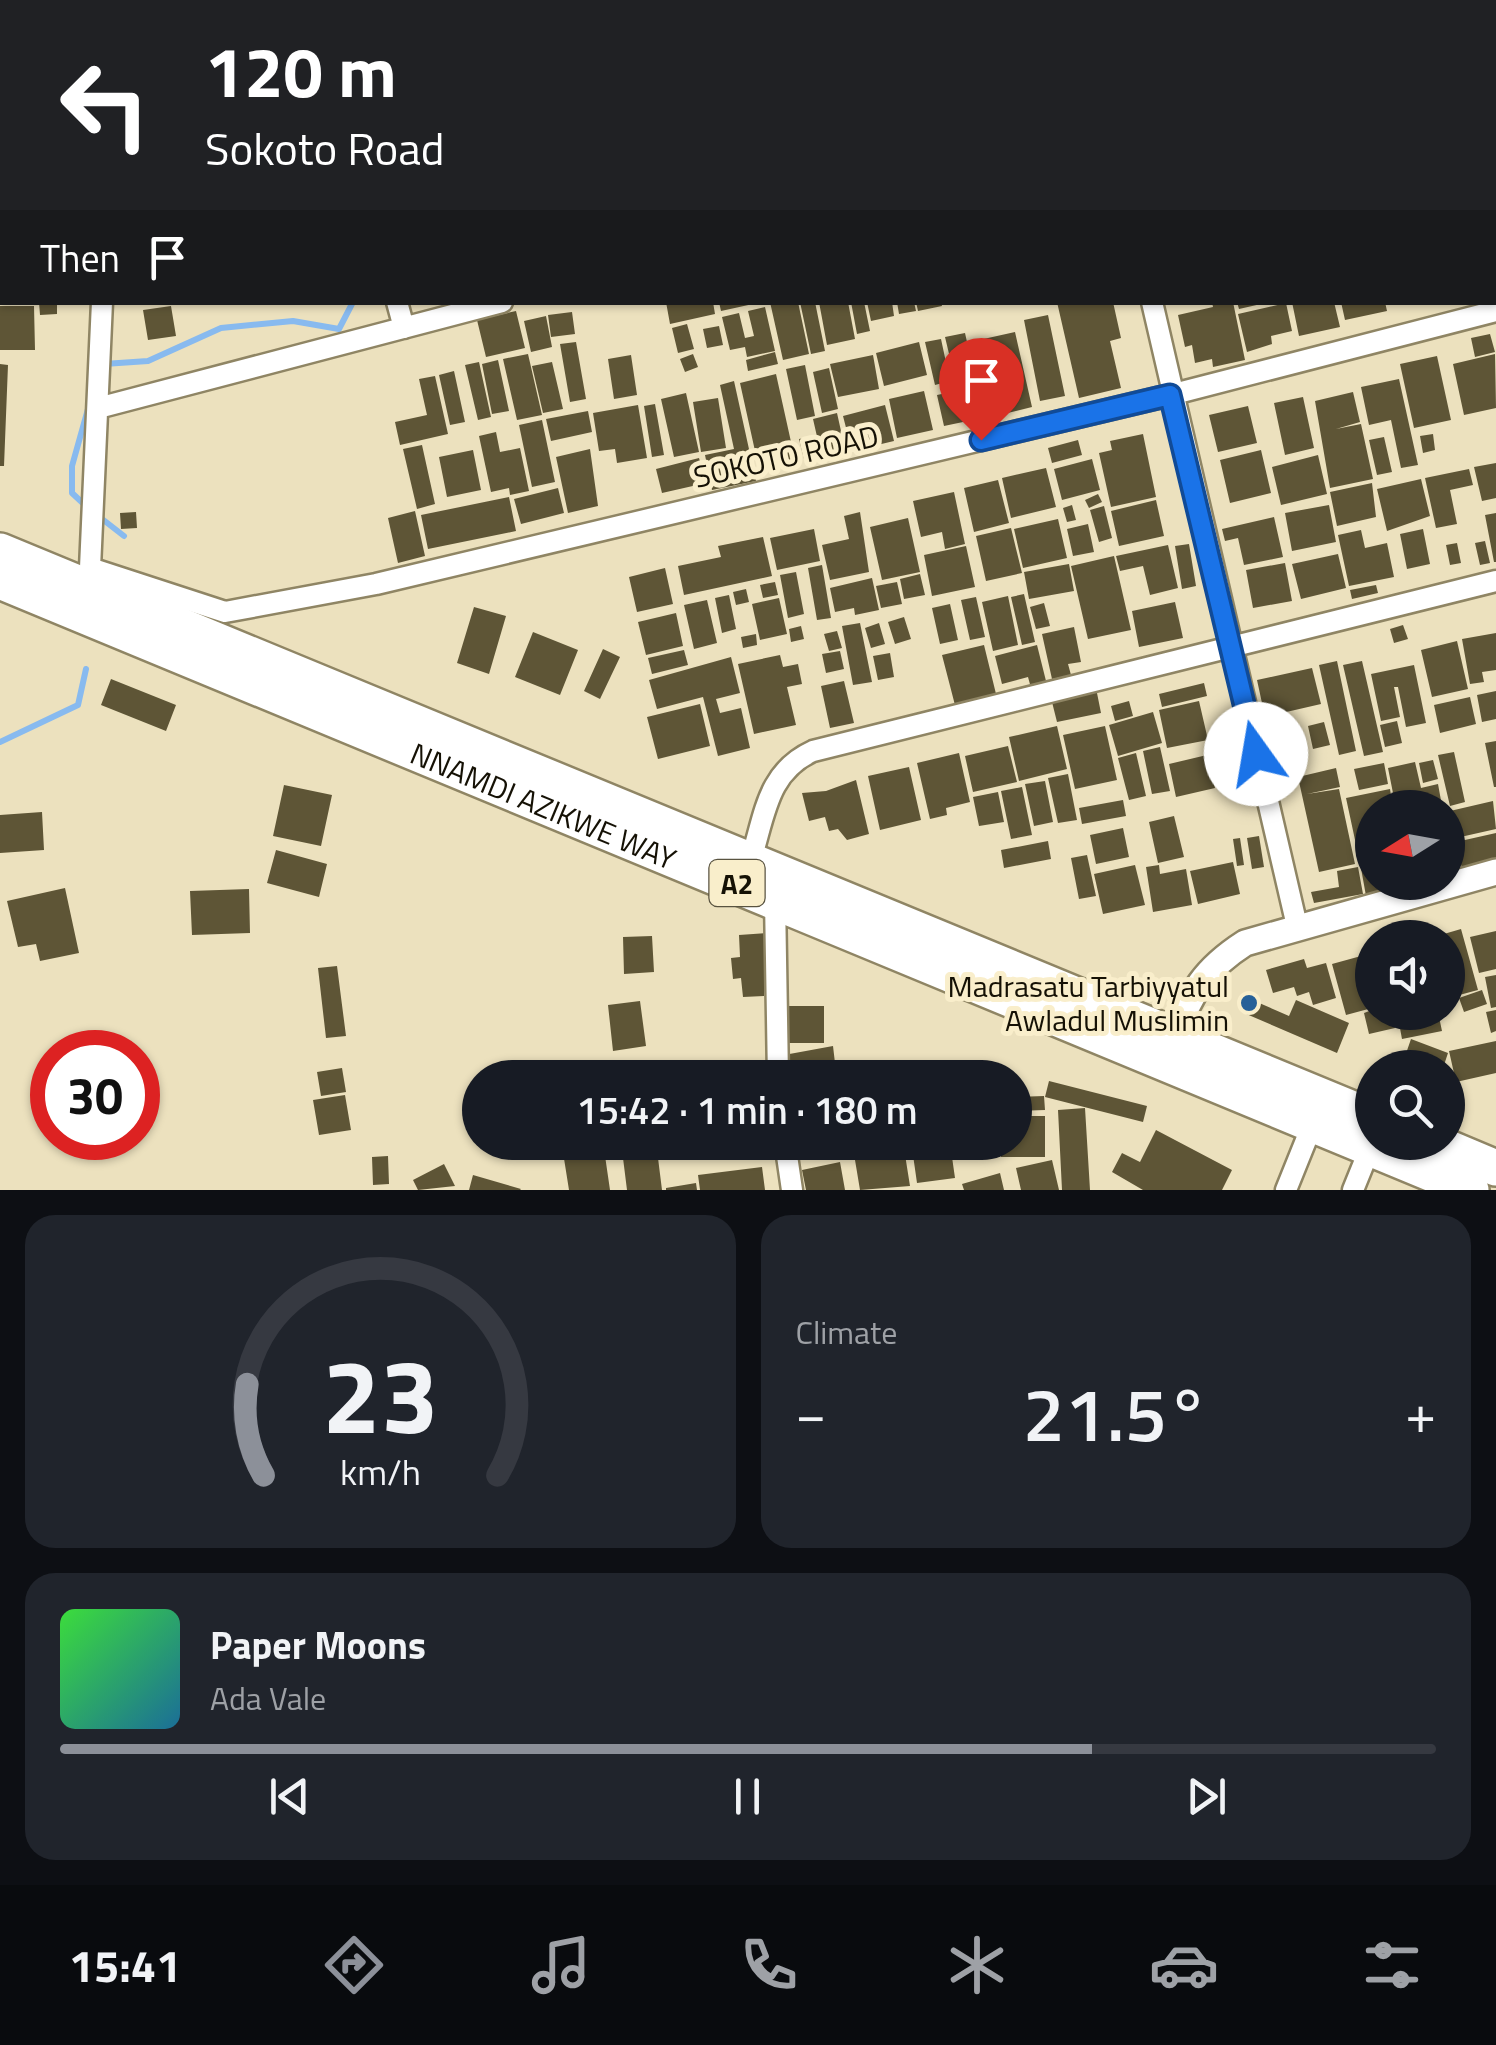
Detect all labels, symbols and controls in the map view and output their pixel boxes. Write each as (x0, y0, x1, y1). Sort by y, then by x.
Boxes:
text: 120 m (205, 18, 397, 124)
icon: left (40, 40, 170, 170)
text: Sokoto Road (205, 114, 445, 182)
text: Then (40, 229, 120, 287)
icon: arrive (140, 230, 195, 285)
pin (939, 338, 1024, 441)
icon: arrive (954, 353, 1009, 408)
street label: SOKOTO ROAD (689, 412, 883, 500)
position arrow (1204, 702, 1308, 806)
street label: NNAMDI AZIKWE WAY (403, 730, 683, 881)
north arrow (1355, 790, 1465, 900)
map controls (1355, 790, 1465, 1160)
road number: A2 (710, 860, 764, 906)
button: sound (1355, 920, 1465, 1030)
place label: Madrasatu Tarbiyyatul Awladul Muslimin (947, 963, 1229, 1043)
marker: Madrasatu Tarbiyyatul Awladul Muslimin (1238, 992, 1260, 1014)
speed limit sign: 30 (30, 1030, 160, 1160)
button: search (1355, 1050, 1465, 1160)
text: 15:42 · 1 min · 180 m (576, 1081, 918, 1139)
text: Climate (796, 1308, 897, 1356)
text: 23 (322, 1315, 438, 1473)
text: 21.5° (1023, 1356, 1209, 1470)
text: − (796, 1371, 826, 1454)
text: + (1405, 1371, 1436, 1454)
text: km/h (340, 1444, 421, 1499)
text: Paper Moons (210, 1616, 426, 1674)
text: Ada Vale (210, 1674, 326, 1722)
icon: previous (262, 1769, 317, 1824)
icon: pause (720, 1769, 775, 1824)
icon: next (1179, 1769, 1234, 1824)
icon: directions (319, 1930, 389, 2000)
icon: music (526, 1930, 596, 2000)
icon: phone (734, 1930, 804, 2000)
icon: climate (942, 1930, 1012, 2000)
icon: car (1149, 1930, 1219, 2000)
icon: filters (1357, 1930, 1427, 2000)
text: 15:41 (69, 1931, 181, 1999)

